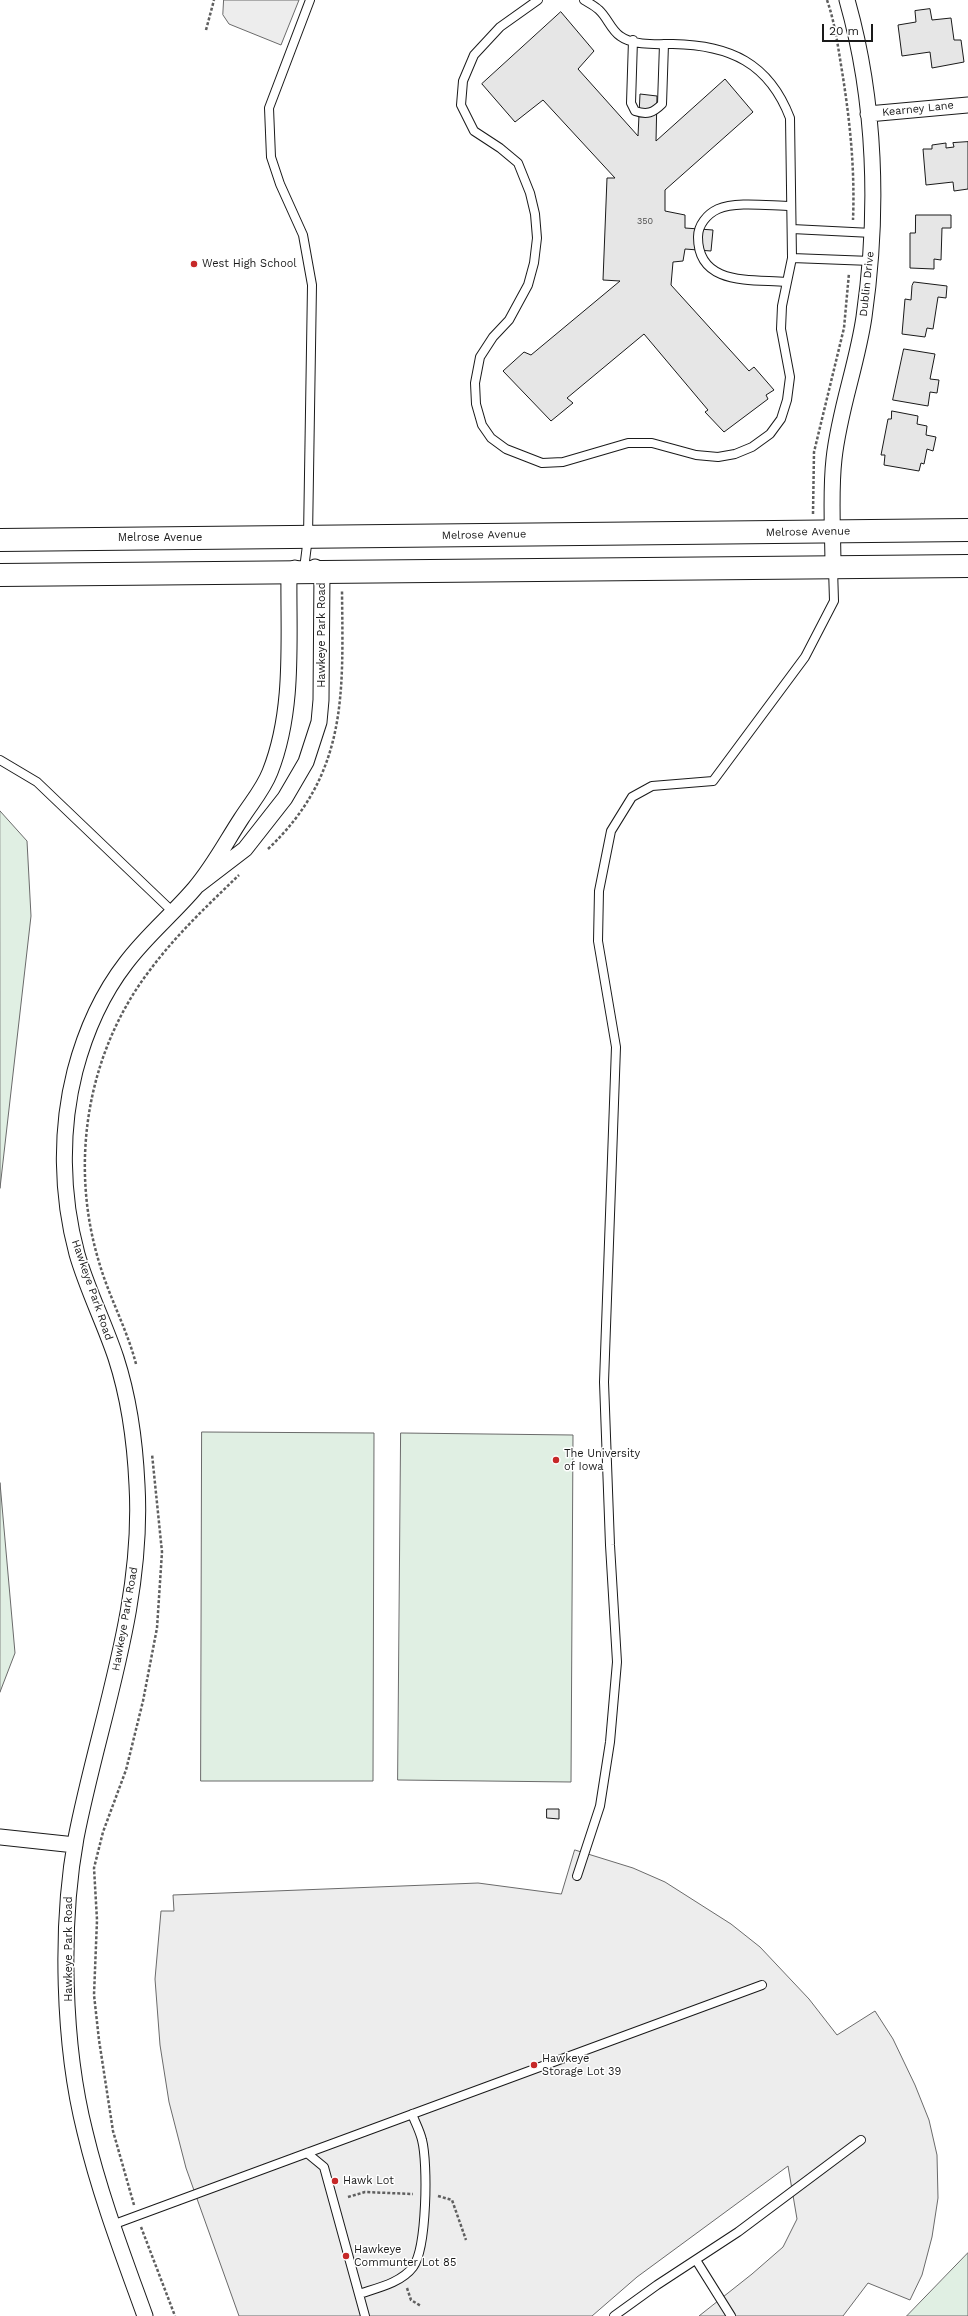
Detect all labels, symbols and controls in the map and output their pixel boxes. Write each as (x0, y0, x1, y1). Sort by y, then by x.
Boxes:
scale bar (824, 16, 875, 42)
text: 20 m (829, 24, 859, 38)
street label: Kearney Lane (881, 99, 955, 119)
house number: 350 (637, 216, 653, 226)
street label: Dublin Drive (857, 251, 877, 317)
place label: West High School (202, 257, 297, 271)
marker: West High School (189, 259, 199, 269)
street label: Melrose Avenue (766, 525, 850, 539)
street label: Melrose Avenue (442, 528, 526, 542)
street label: Melrose Avenue (118, 531, 202, 545)
street label: Hawkeye Park Road (315, 582, 329, 688)
street label: Hawkeye Park Road (69, 1238, 115, 1342)
place label: The University of Iowa (564, 1447, 640, 1473)
marker: The University of Iowa (551, 1455, 561, 1465)
street label: Hawkeye Park Road (109, 1566, 141, 1672)
street label: Hawkeye Park Road (62, 1896, 76, 2002)
place label: Hawkeye Storage Lot 39 (542, 2052, 621, 2078)
marker: Hawkeye Storage Lot 39 (529, 2060, 539, 2070)
place label: Hawk Lot (343, 2174, 394, 2188)
marker: Hawk Lot (330, 2176, 340, 2186)
place label: Hawkeye Communter Lot 85 (354, 2243, 456, 2269)
marker: Hawkeye Communter Lot 85 (341, 2251, 351, 2261)

